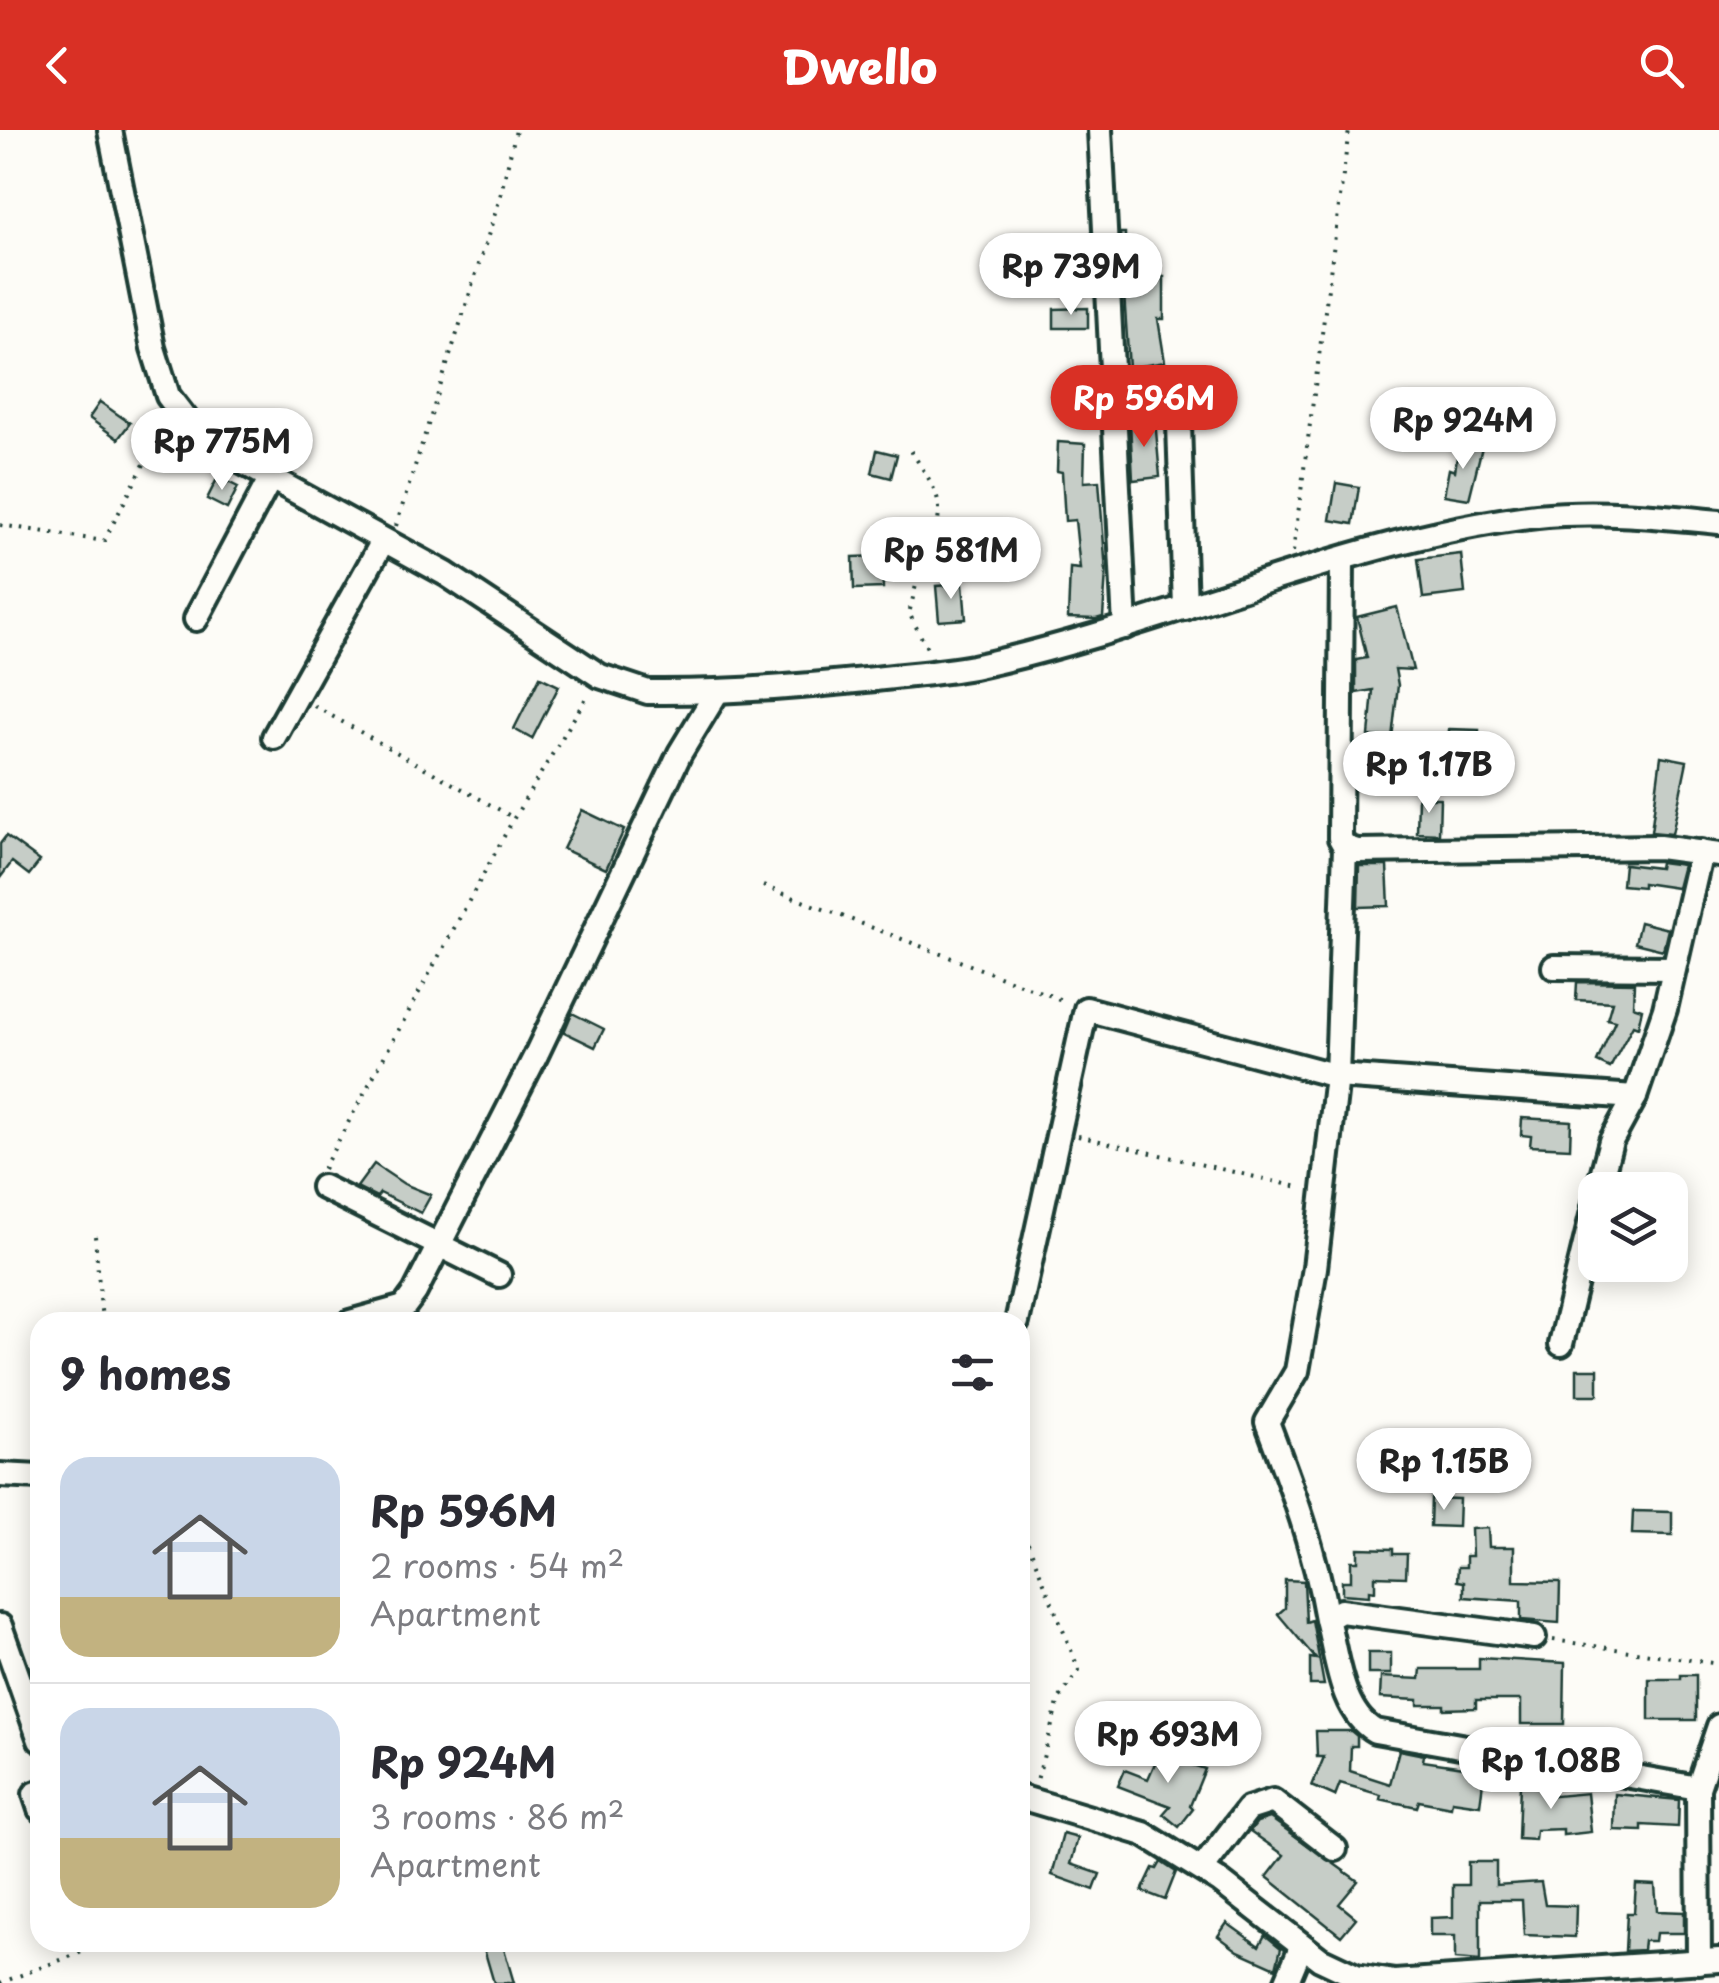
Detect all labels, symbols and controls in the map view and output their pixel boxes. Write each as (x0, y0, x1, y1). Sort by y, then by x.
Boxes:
text: Dwello (782, 31, 937, 99)
icon: back (30, 38, 85, 93)
icon: search (1634, 38, 1689, 93)
pin: Rp 739M (979, 233, 1163, 318)
text: Rp 739M (1001, 241, 1141, 289)
pin: Rp 596M (1052, 365, 1236, 450)
text: Rp 596M (1073, 373, 1215, 421)
pin: Rp 924M (1371, 387, 1555, 472)
text: Rp 924M (1392, 395, 1534, 443)
pin: Rp 775M (130, 408, 314, 493)
text: Rp 775M (153, 416, 291, 464)
pin: Rp 581M (859, 517, 1043, 602)
text: Rp 581M (883, 525, 1019, 573)
pin: Rp 1.17B (1326, 731, 1532, 816)
text: Rp 1.17B (1365, 739, 1493, 787)
map controls (1578, 1172, 1688, 1282)
button: layers (1578, 1172, 1688, 1282)
text: 9 homes (60, 1341, 231, 1404)
icon: filters (945, 1345, 1000, 1400)
pin: Rp 1.15B (1341, 1428, 1547, 1513)
text: Rp 1.15B (1378, 1436, 1510, 1484)
text: Rp 596M (370, 1478, 557, 1541)
icon: home (140, 1497, 260, 1617)
text: 2 rooms · 54 m² (370, 1541, 624, 1589)
text: Apartment (370, 1589, 541, 1637)
pin: Rp 693M (1076, 1701, 1260, 1786)
text: Rp 693M (1096, 1709, 1240, 1757)
pin: Rp 1.08B (1448, 1727, 1654, 1812)
text: Rp 924M (370, 1729, 556, 1792)
text: Rp 1.08B (1481, 1735, 1621, 1783)
icon: home (140, 1748, 260, 1868)
text: 3 rooms · 86 m² (370, 1792, 625, 1840)
text: Apartment (370, 1840, 541, 1888)

